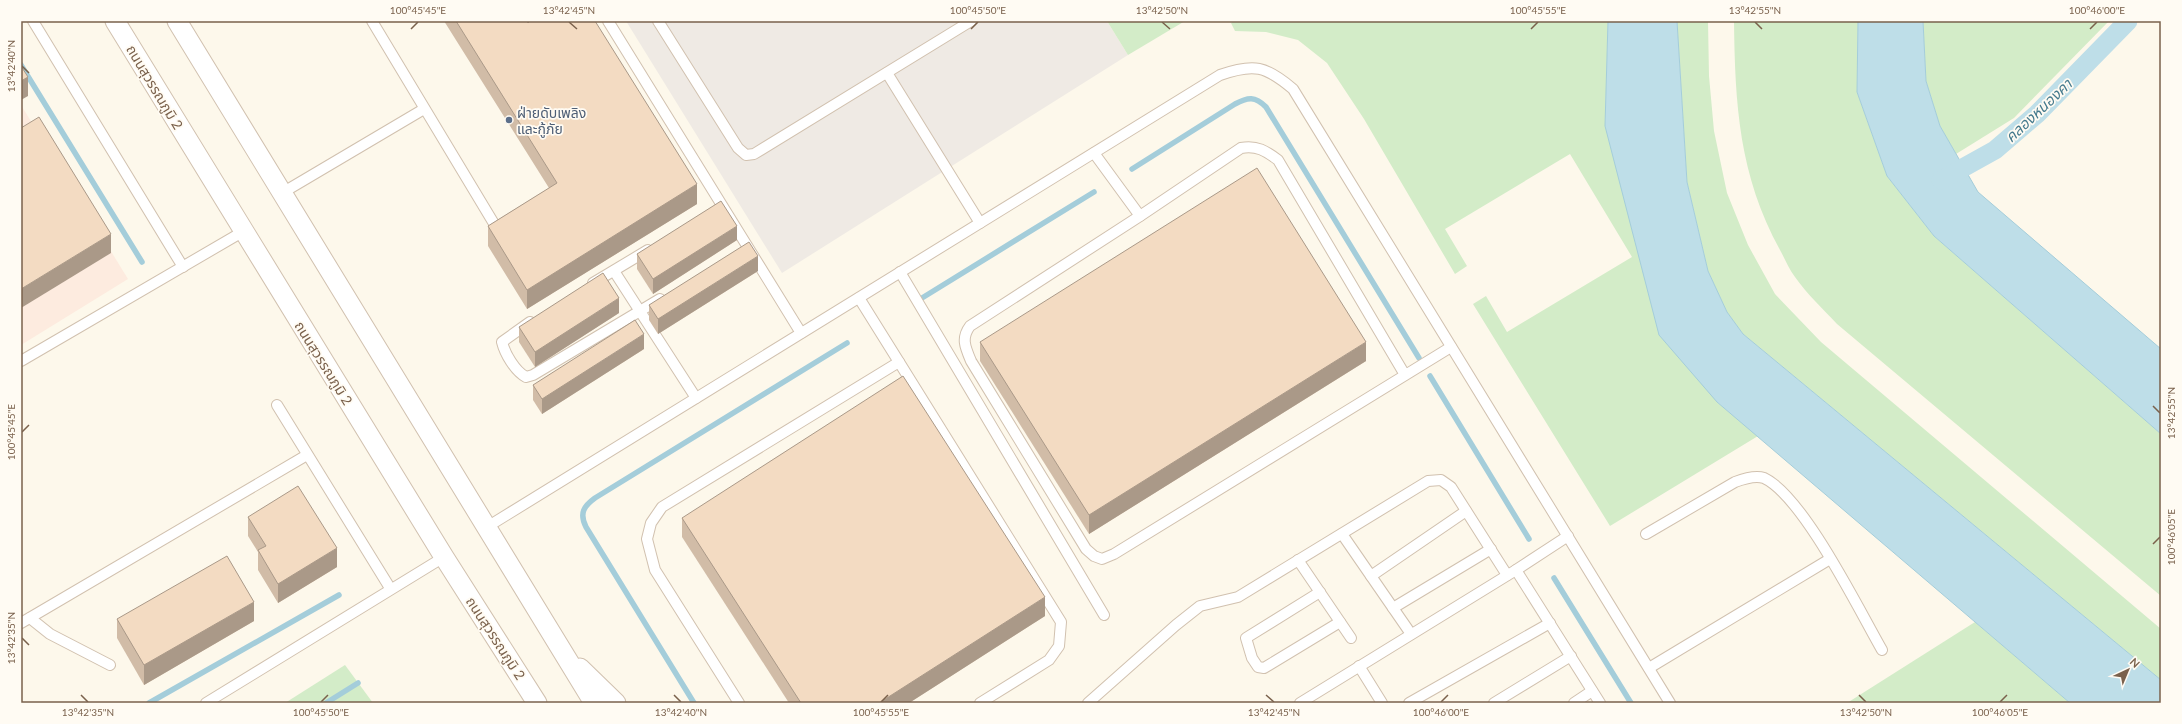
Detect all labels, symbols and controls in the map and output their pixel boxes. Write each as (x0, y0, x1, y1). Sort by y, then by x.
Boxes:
text: 100°45'45"E (390, 4, 446, 16)
text: 13°42'45"N (543, 4, 595, 16)
text: 100°45'50"E (950, 4, 1006, 16)
text: 13°42'50"N (1136, 4, 1188, 16)
text: 100°45'55"E (1510, 4, 1566, 16)
text: 13°42'55"N (1729, 4, 1781, 16)
text: 100°46'00"E (2069, 4, 2125, 16)
text: 13°42'40"N (5, 40, 17, 92)
street label: ถนนสุวรรณภูมิ 2 (122, 42, 187, 133)
water label: คลองหนองคา (2001, 74, 2076, 145)
place label: ฝ่ายดับเพลิง และกู้ภัย (517, 104, 586, 138)
marker: ฝ่ายดับเพลิง และกู้ภัย (504, 115, 514, 125)
street label: ถนนสุวรรณภูมิ 2 (291, 318, 357, 409)
text: 13°42'55"N (2165, 387, 2177, 439)
text: 100°45'45"E (5, 404, 17, 460)
text: 100°46'05"E (2165, 509, 2177, 565)
street label: ถนนสุวรรณภูมิ 2 (462, 593, 529, 683)
text: 13°42'35"N (5, 612, 17, 664)
north arrow (2108, 650, 2148, 690)
text: N (2128, 655, 2143, 670)
text: 13°42'35"N (62, 706, 114, 718)
text: 100°45'50"E (293, 706, 349, 718)
text: 13°42'40"N (655, 706, 707, 718)
text: 100°45'55"E (853, 706, 909, 718)
text: 13°42'45"N (1248, 706, 1300, 718)
text: 100°46'00"E (1413, 706, 1469, 718)
text: 13°42'50"N (1840, 706, 1892, 718)
text: 100°46'05"E (1972, 706, 2028, 718)

